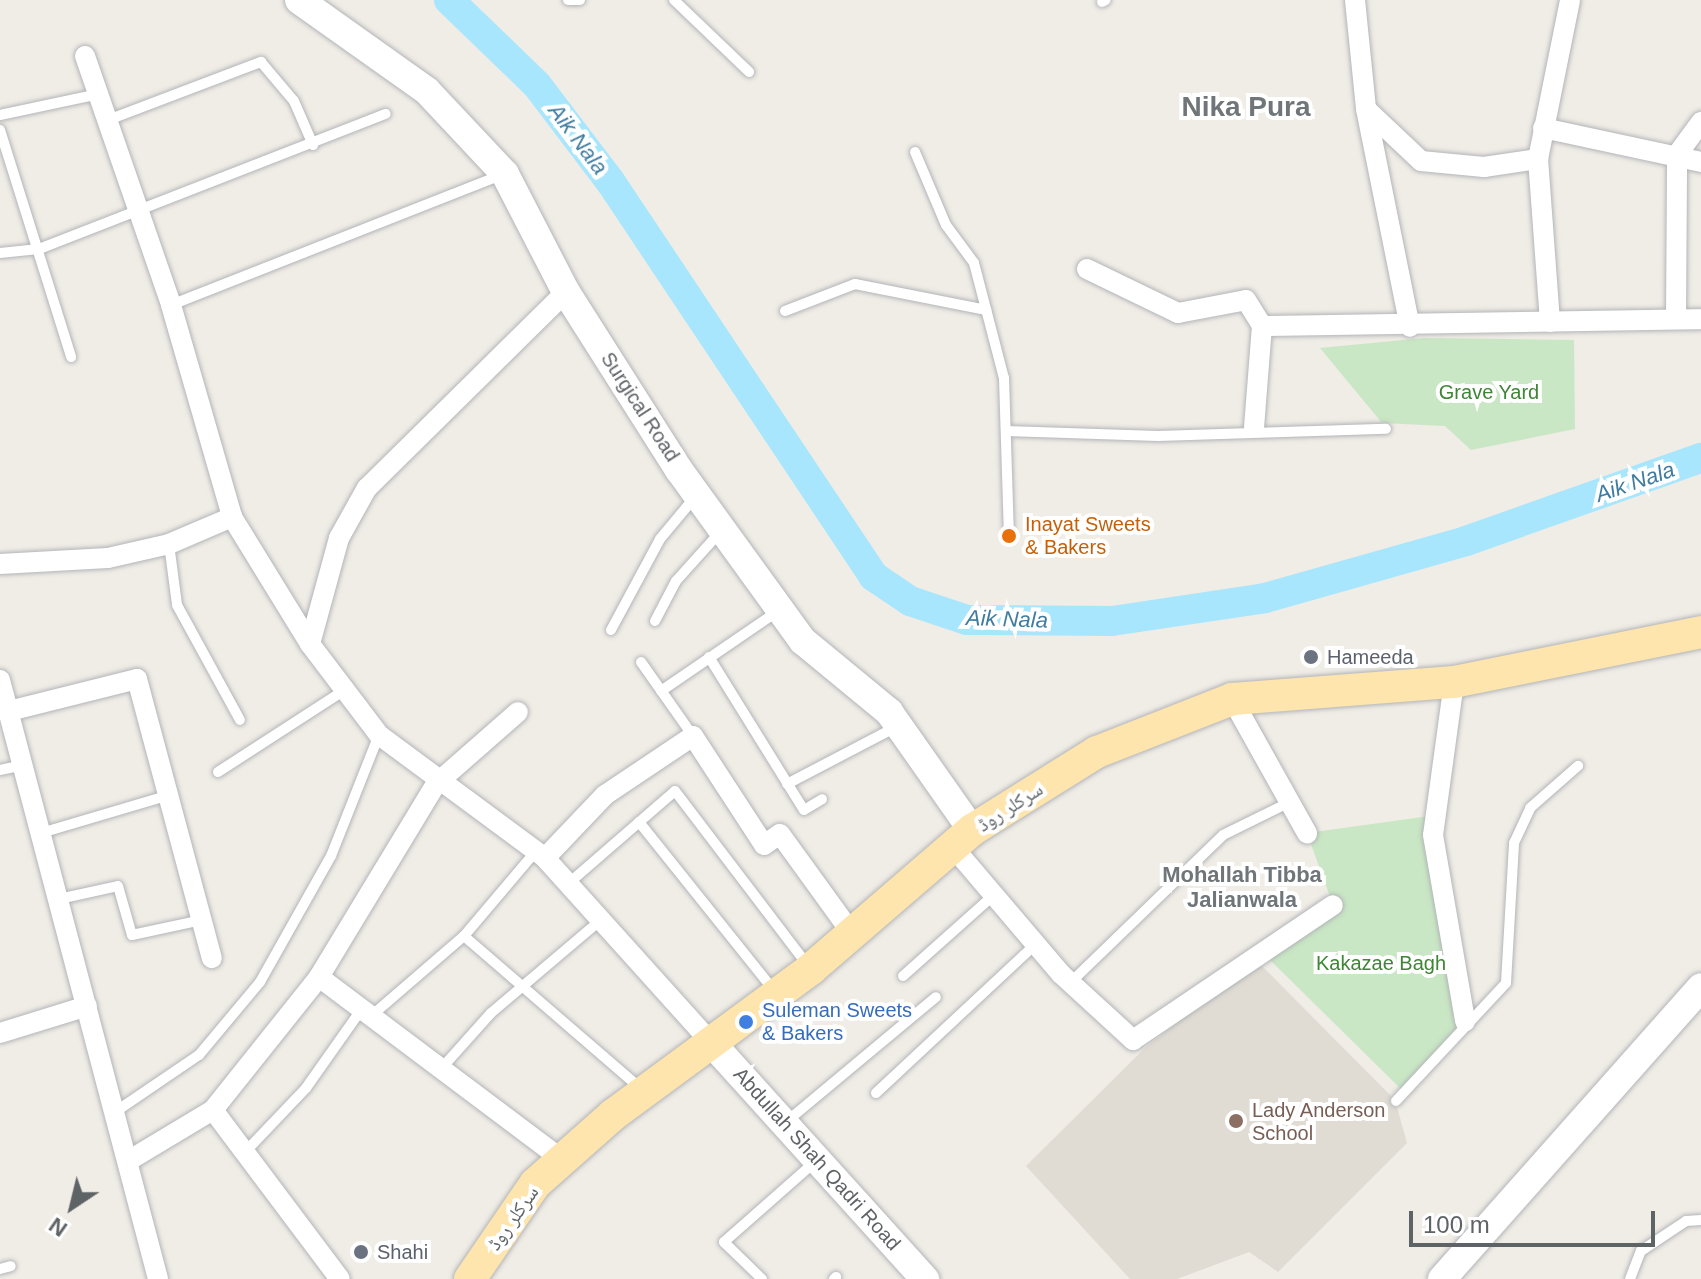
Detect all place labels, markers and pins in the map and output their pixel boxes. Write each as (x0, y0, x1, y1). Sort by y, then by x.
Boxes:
place label: Inayat Sweets & Bakers (1025, 512, 1151, 559)
marker: Inayat Sweets & Bakers (1000, 527, 1018, 545)
place label: Hameeda (1327, 645, 1414, 669)
marker: Hameeda (1302, 648, 1320, 666)
place label: Suleman Sweets & Bakers (762, 998, 912, 1045)
marker: Suleman Sweets & Bakers (737, 1013, 755, 1031)
place label: Lady Anderson School (1252, 1098, 1387, 1145)
marker: Lady Anderson School (1227, 1112, 1245, 1130)
place label: Shahi (377, 1240, 428, 1264)
marker: Shahi (352, 1243, 370, 1261)

